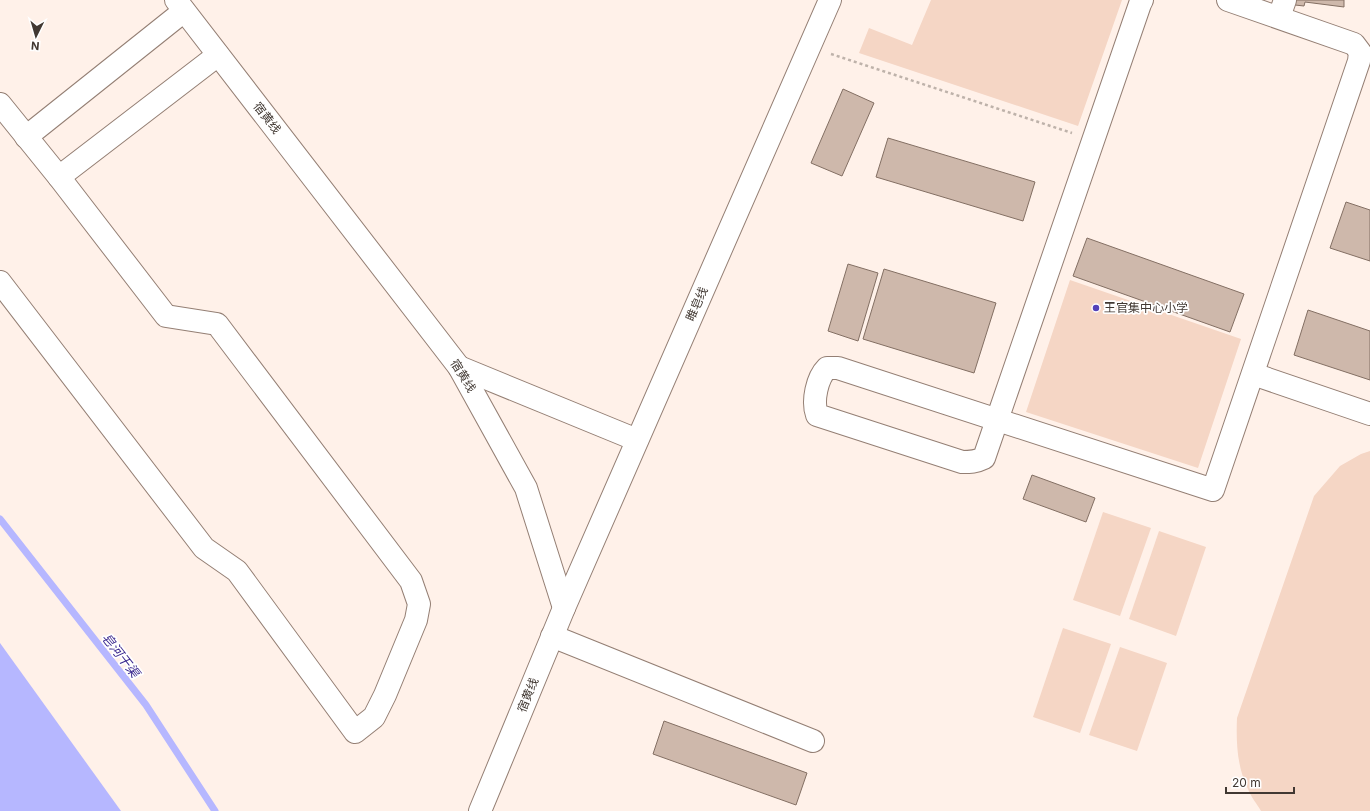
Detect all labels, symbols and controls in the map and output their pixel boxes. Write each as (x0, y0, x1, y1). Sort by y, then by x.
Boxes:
north arrow (16, 16, 56, 56)
text: N (30, 39, 40, 53)
street label: 宿黄线 (250, 99, 284, 136)
street label: 睢皂线 (682, 284, 711, 323)
place label: 王官集中心小学 (1104, 300, 1188, 315)
marker: 王官集中心小学 (1091, 303, 1101, 313)
street label: 宿黄线 (448, 356, 479, 395)
water label: 皂河干渠 (99, 630, 145, 682)
street label: 宿黄线 (514, 675, 541, 714)
scale bar (1226, 769, 1294, 795)
text: 20 m (1232, 775, 1261, 790)

